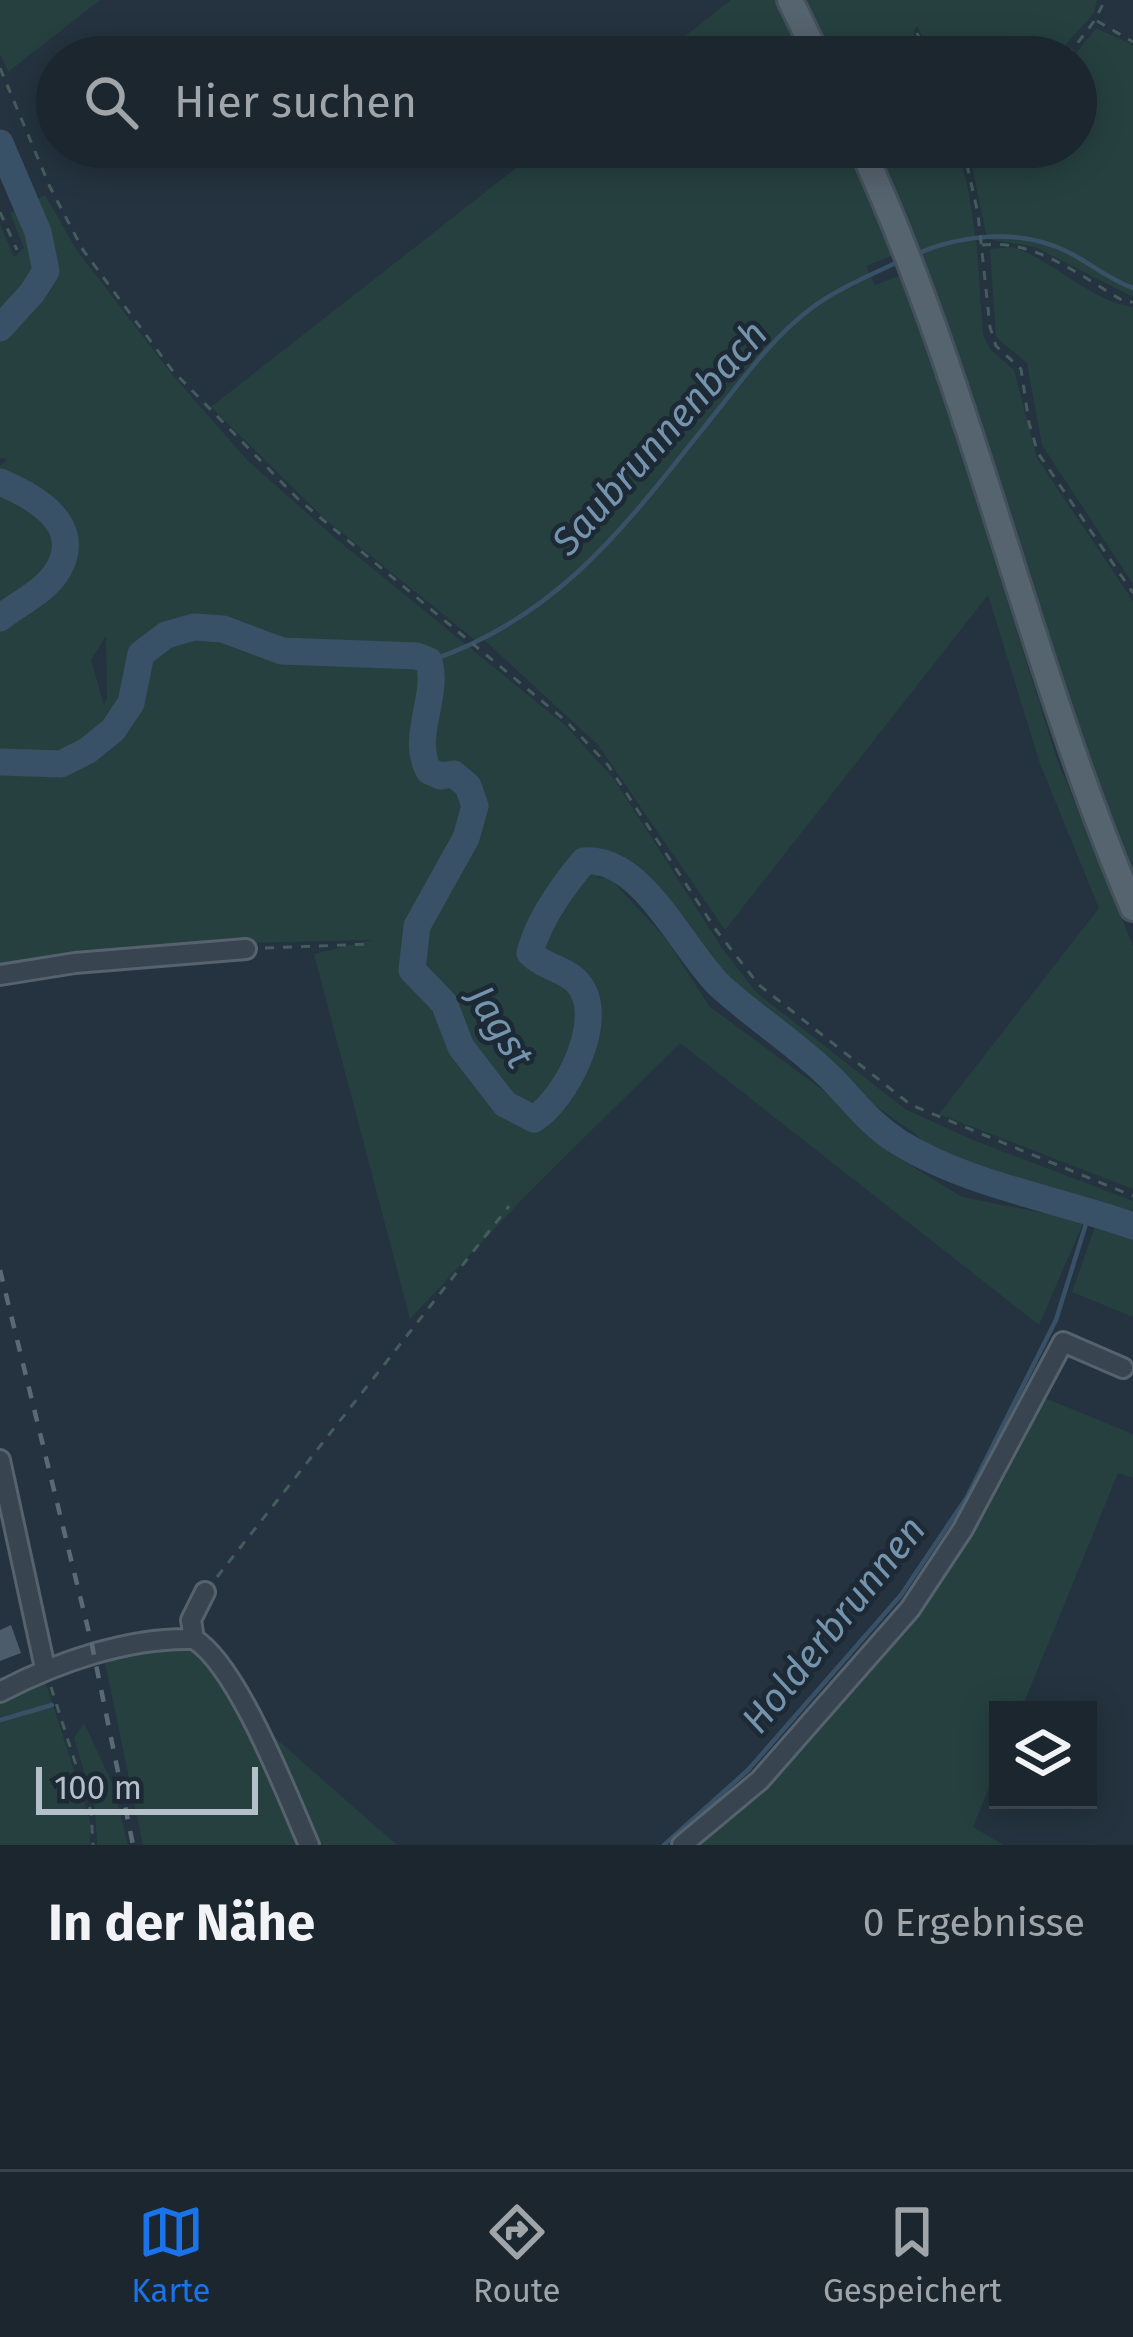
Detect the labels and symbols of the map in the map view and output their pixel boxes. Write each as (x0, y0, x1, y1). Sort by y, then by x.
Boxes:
water label: Saubrunnenbach (542, 311, 777, 565)
water label: Jagst (456, 975, 543, 1076)
water label: Holderbrunnen (732, 1507, 935, 1742)
scale bar (36, 1761, 258, 1814)

